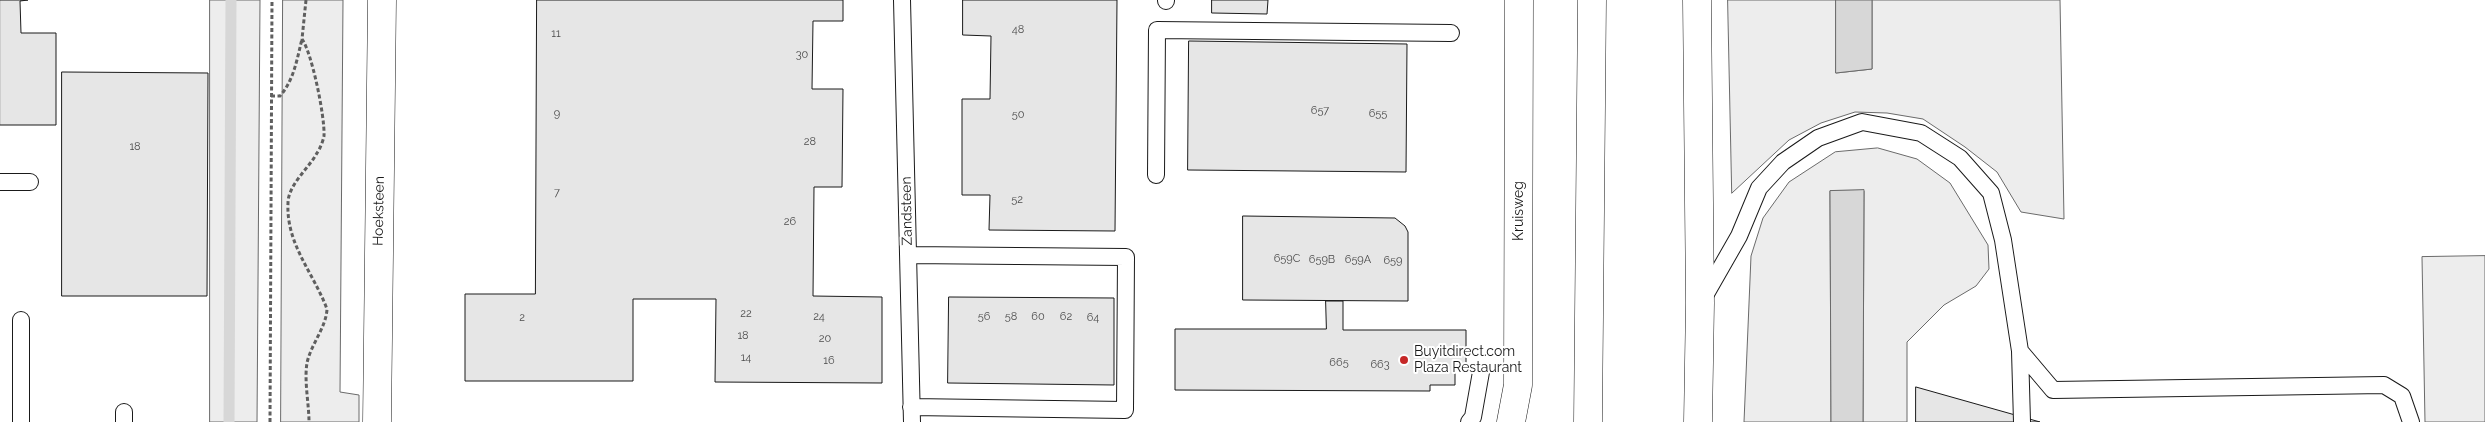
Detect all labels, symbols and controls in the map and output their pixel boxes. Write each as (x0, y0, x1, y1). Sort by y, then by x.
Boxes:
house number: 48 (1012, 23, 1024, 37)
house number: 11 (551, 27, 561, 41)
house number: 30 (796, 48, 808, 62)
house number: 657 (1311, 104, 1329, 118)
house number: 9 (554, 107, 560, 121)
house number: 655 (1369, 107, 1387, 121)
house number: 50 (1012, 108, 1024, 122)
house number: 28 (804, 135, 816, 149)
house number: 18 (129, 140, 141, 154)
street label: Hoeksteen (370, 176, 388, 246)
street label: Zandsteen (898, 176, 916, 246)
street label: Kruisweg (1511, 181, 1527, 241)
house number: 7 (554, 186, 560, 200)
house number: 52 (1011, 193, 1023, 207)
house number: 26 (784, 215, 796, 229)
house number: 659C (1274, 252, 1300, 266)
house number: 659B (1309, 253, 1335, 267)
house number: 659A (1345, 253, 1371, 267)
house number: 659 (1383, 254, 1403, 268)
house number: 22 (740, 307, 752, 321)
house number: 24 (813, 310, 825, 324)
house number: 56 (978, 310, 990, 324)
house number: 58 (1005, 310, 1017, 324)
house number: 60 (1031, 310, 1045, 324)
house number: 62 (1060, 310, 1072, 324)
house number: 2 (519, 311, 525, 325)
house number: 64 (1087, 311, 1099, 325)
house number: 18 (737, 329, 749, 343)
house number: 20 (819, 332, 831, 346)
place label: Buyitdirect.com Plaza Restaurant (1414, 344, 1522, 377)
house number: 14 (741, 351, 751, 365)
house number: 16 (823, 354, 835, 368)
marker: Buyitdirect.com Plaza Restaurant (1398, 354, 1410, 366)
house number: 665 (1329, 356, 1349, 370)
house number: 663 (1370, 358, 1390, 372)

